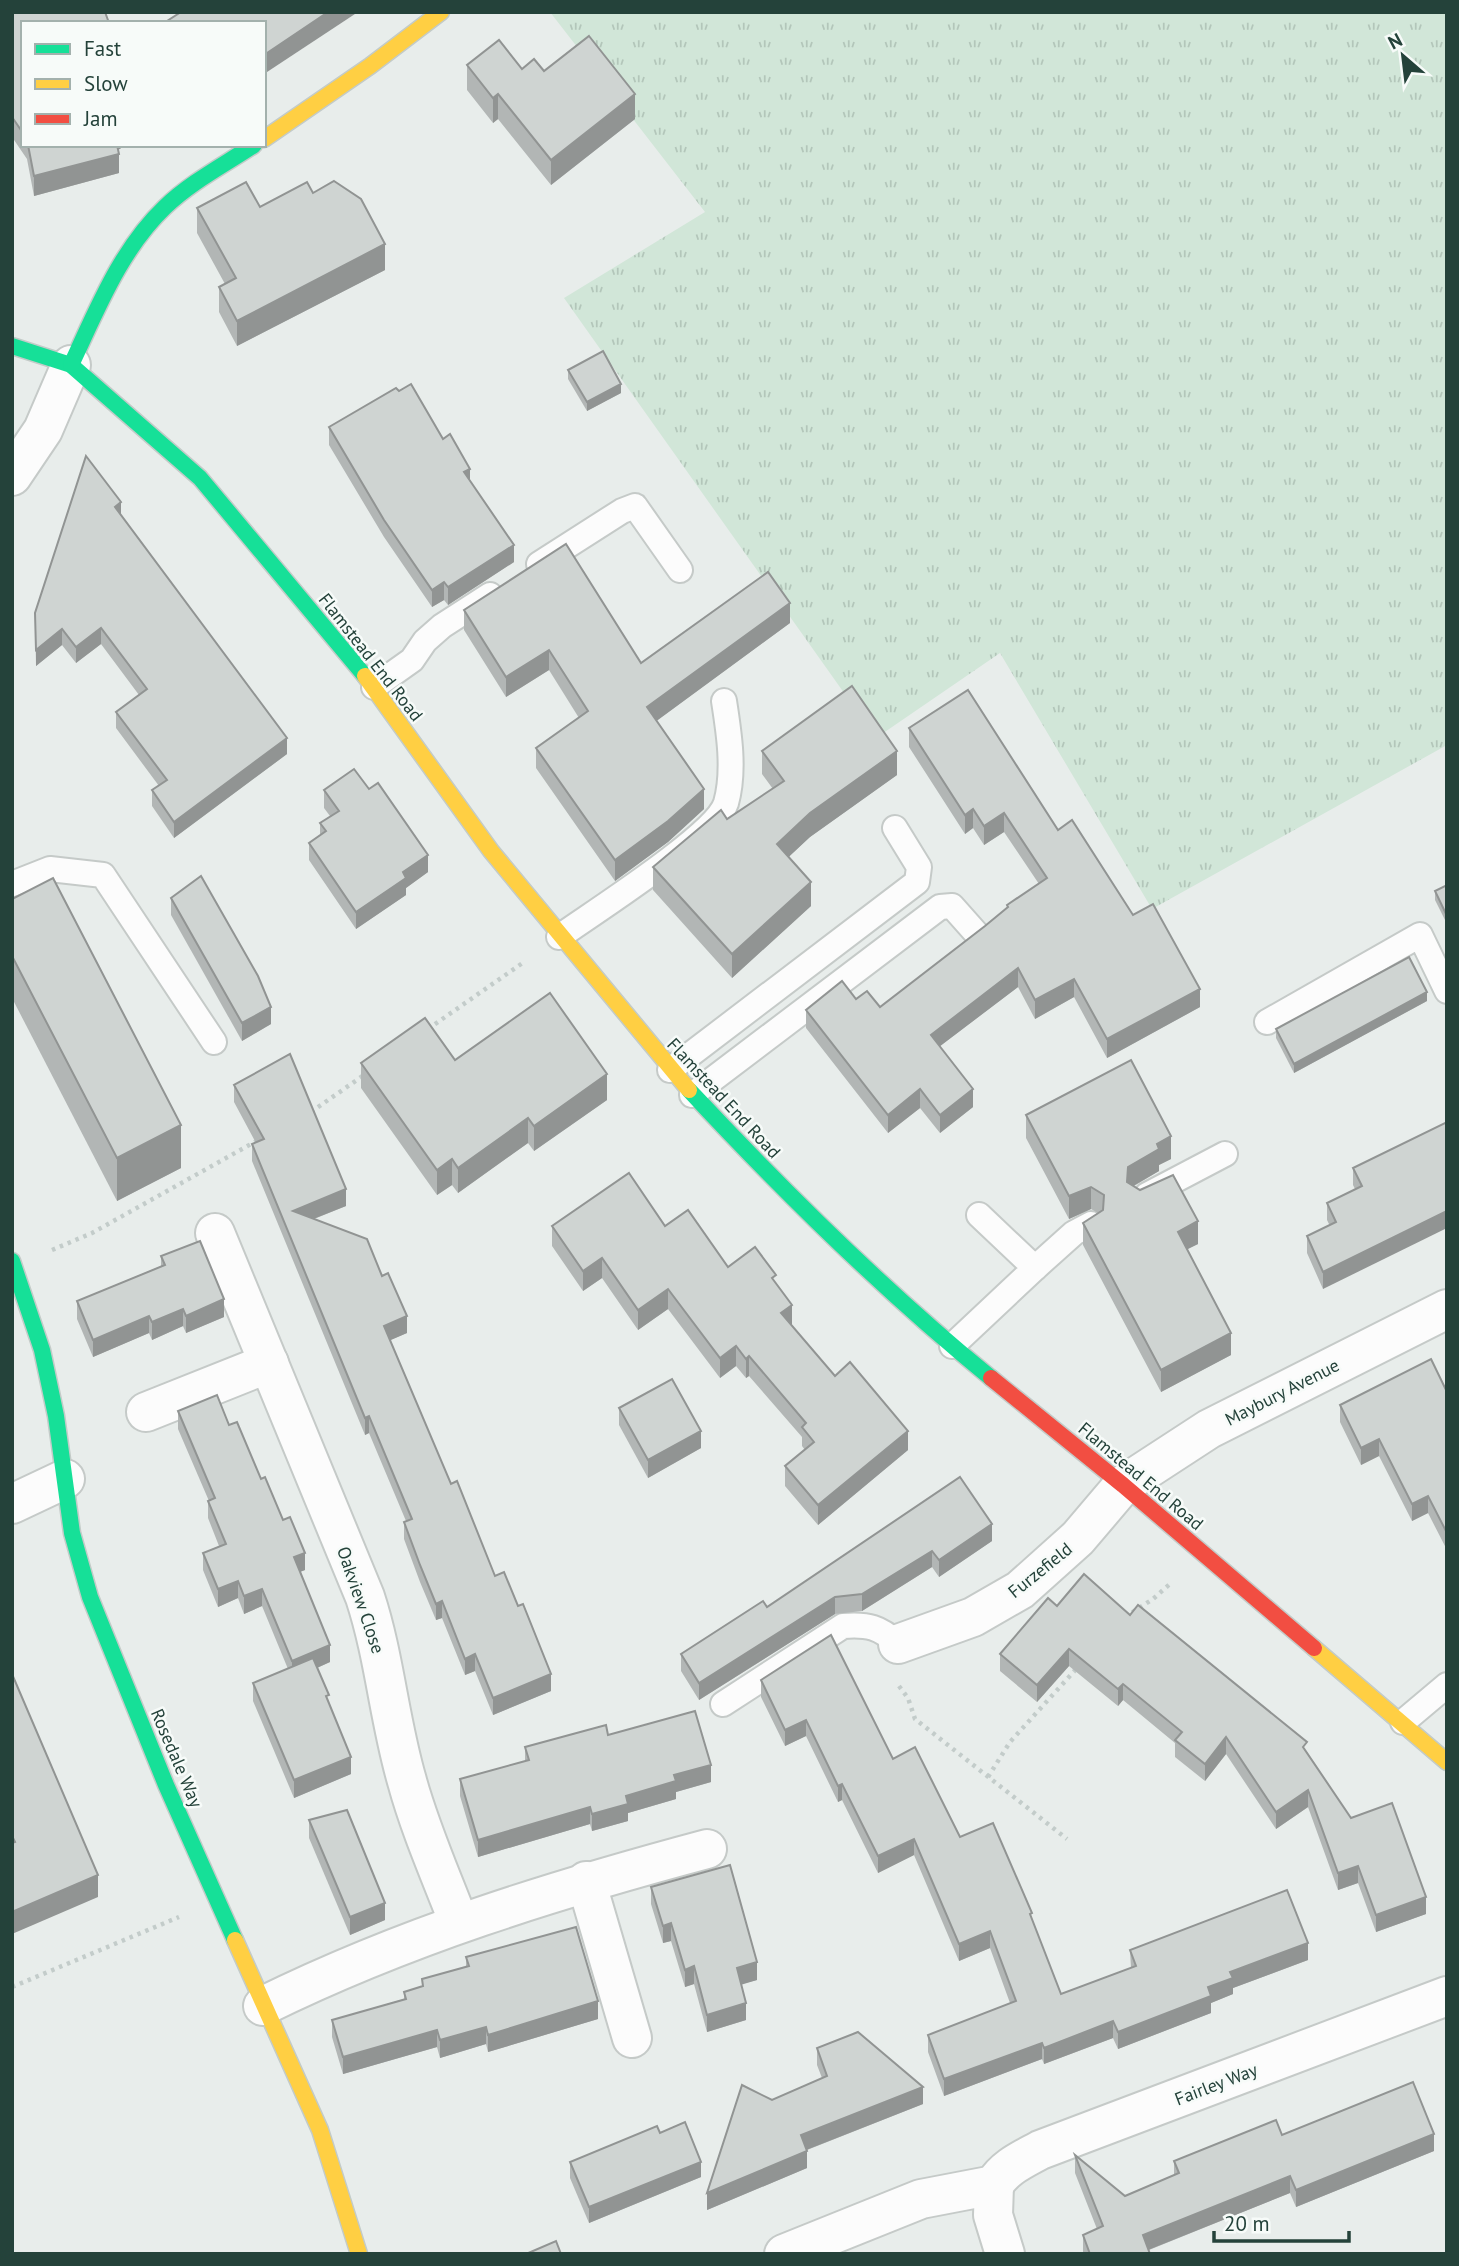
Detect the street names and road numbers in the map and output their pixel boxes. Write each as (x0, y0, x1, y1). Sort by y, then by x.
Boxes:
street label: Flamstead End Road (314, 588, 428, 726)
street label: Flamstead End Road (662, 1033, 786, 1163)
street label: Maybury Avenue (1221, 1353, 1343, 1431)
street label: Flamstead End Road (1074, 1417, 1208, 1535)
street label: Furzefield (1003, 1537, 1077, 1603)
street label: Oakview Close (332, 1543, 390, 1657)
street label: Rosedale Way (146, 1705, 208, 1811)
street label: Fairley Way (1171, 2057, 1261, 2110)

